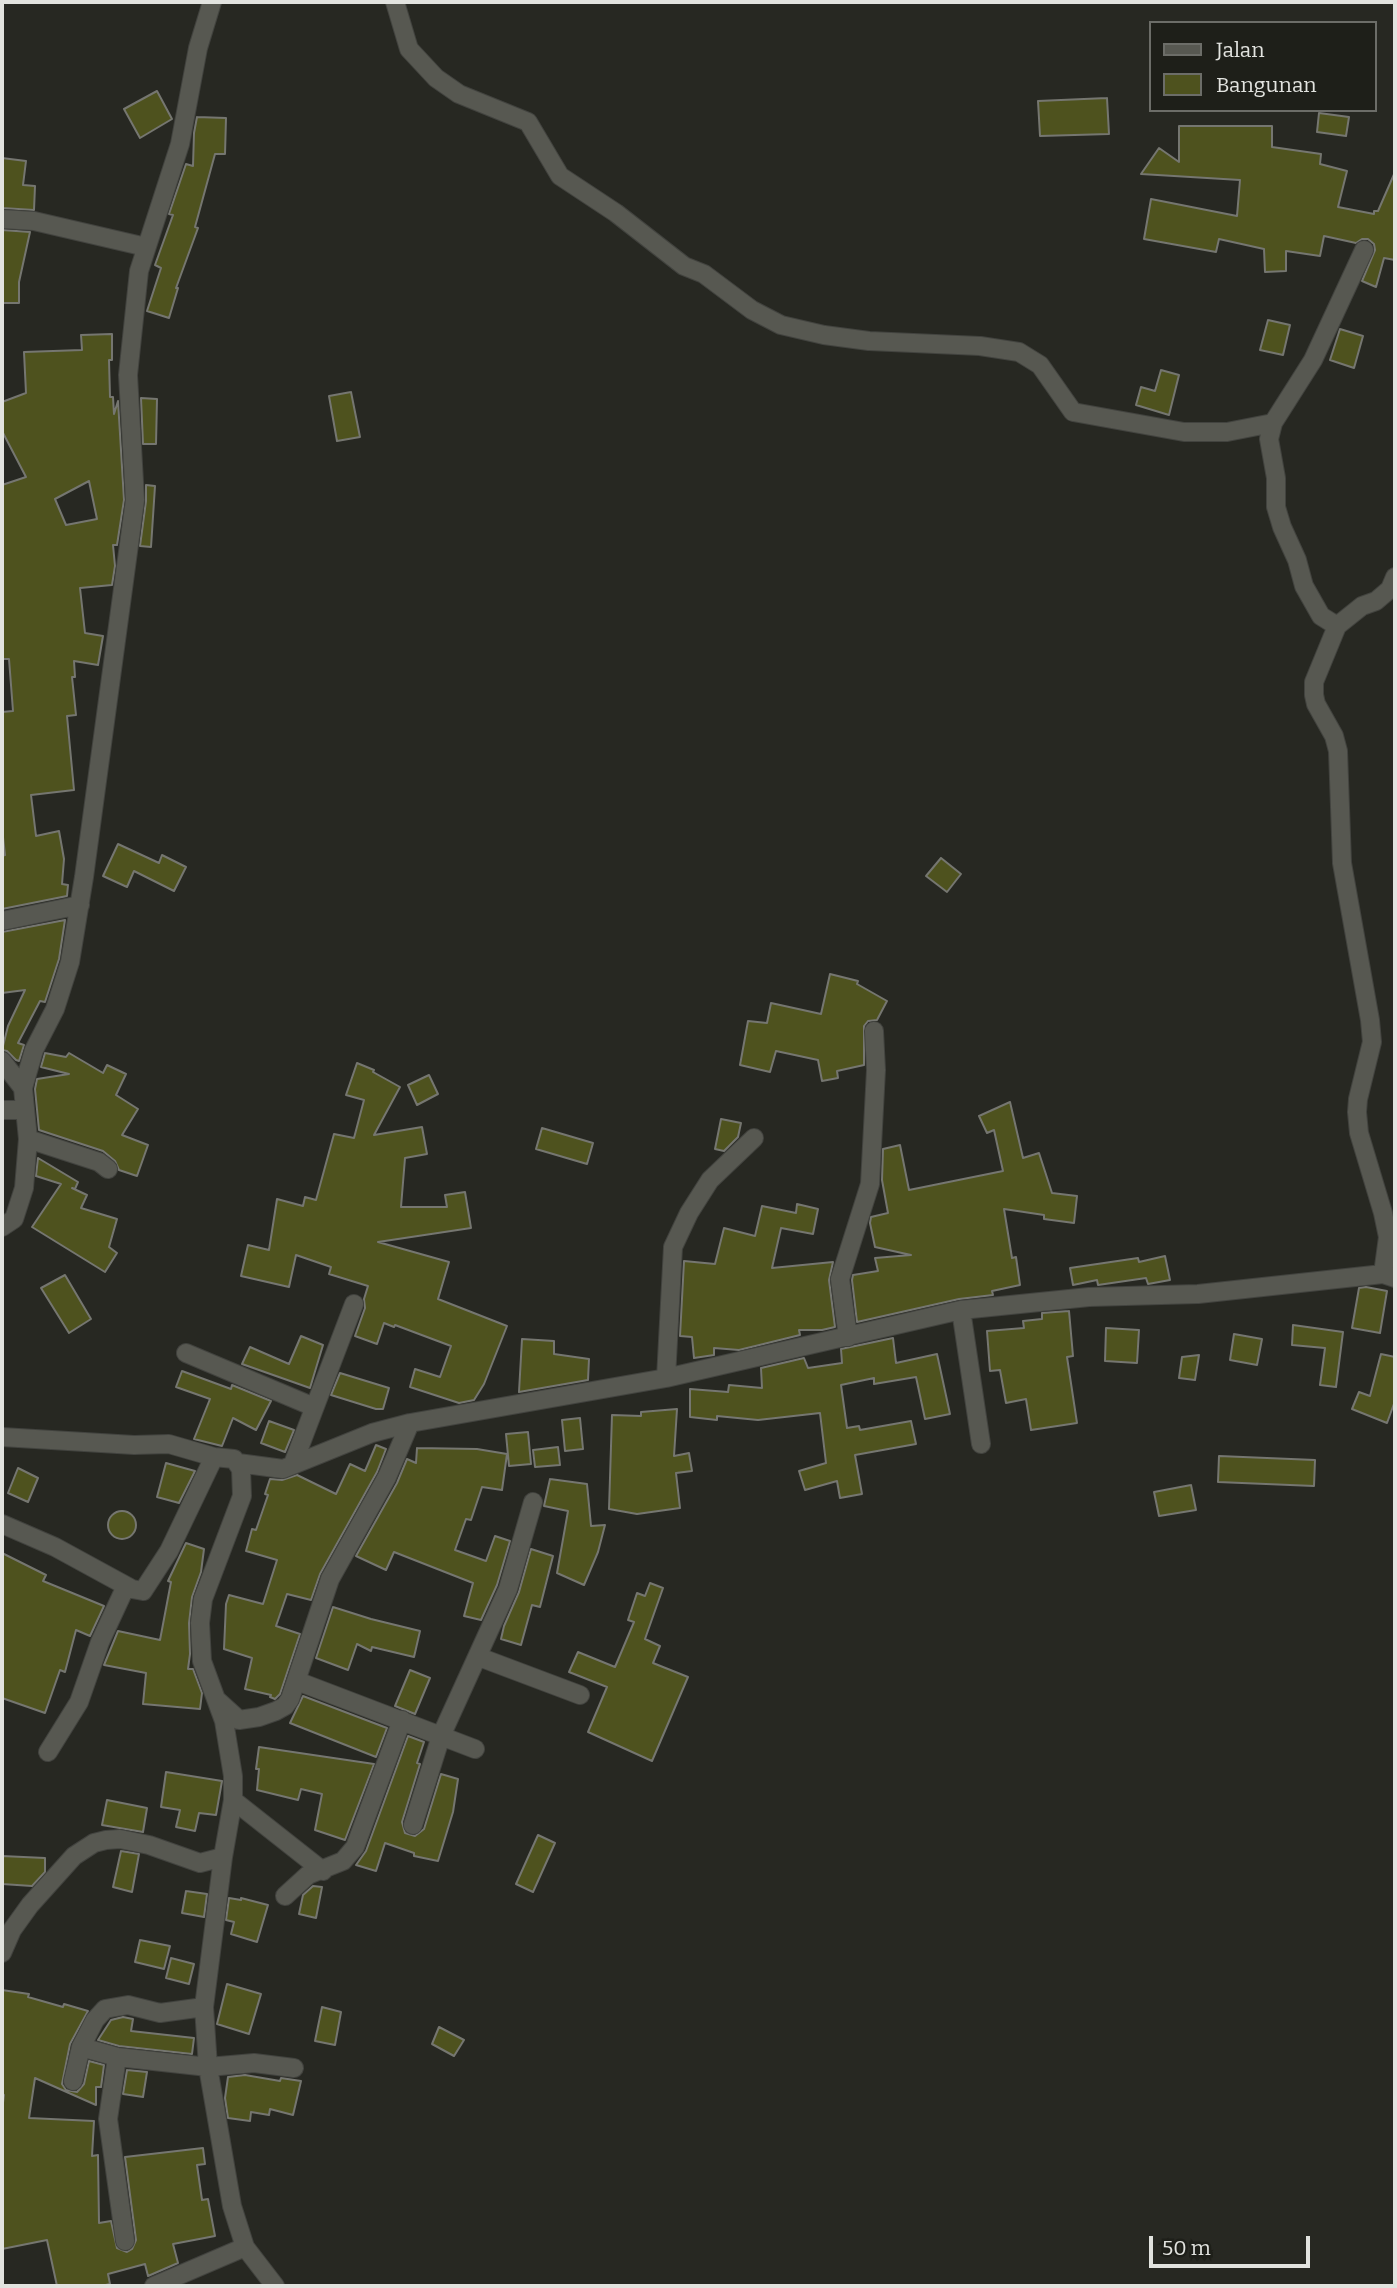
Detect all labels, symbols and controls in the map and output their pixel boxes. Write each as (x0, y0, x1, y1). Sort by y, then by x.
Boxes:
legend (1148, 21, 1376, 112)
text: Jalan (1216, 37, 1265, 63)
text: Bangunan (1216, 72, 1317, 98)
scale bar (1152, 2222, 1313, 2266)
text: 50 m (1162, 2235, 1211, 2261)

